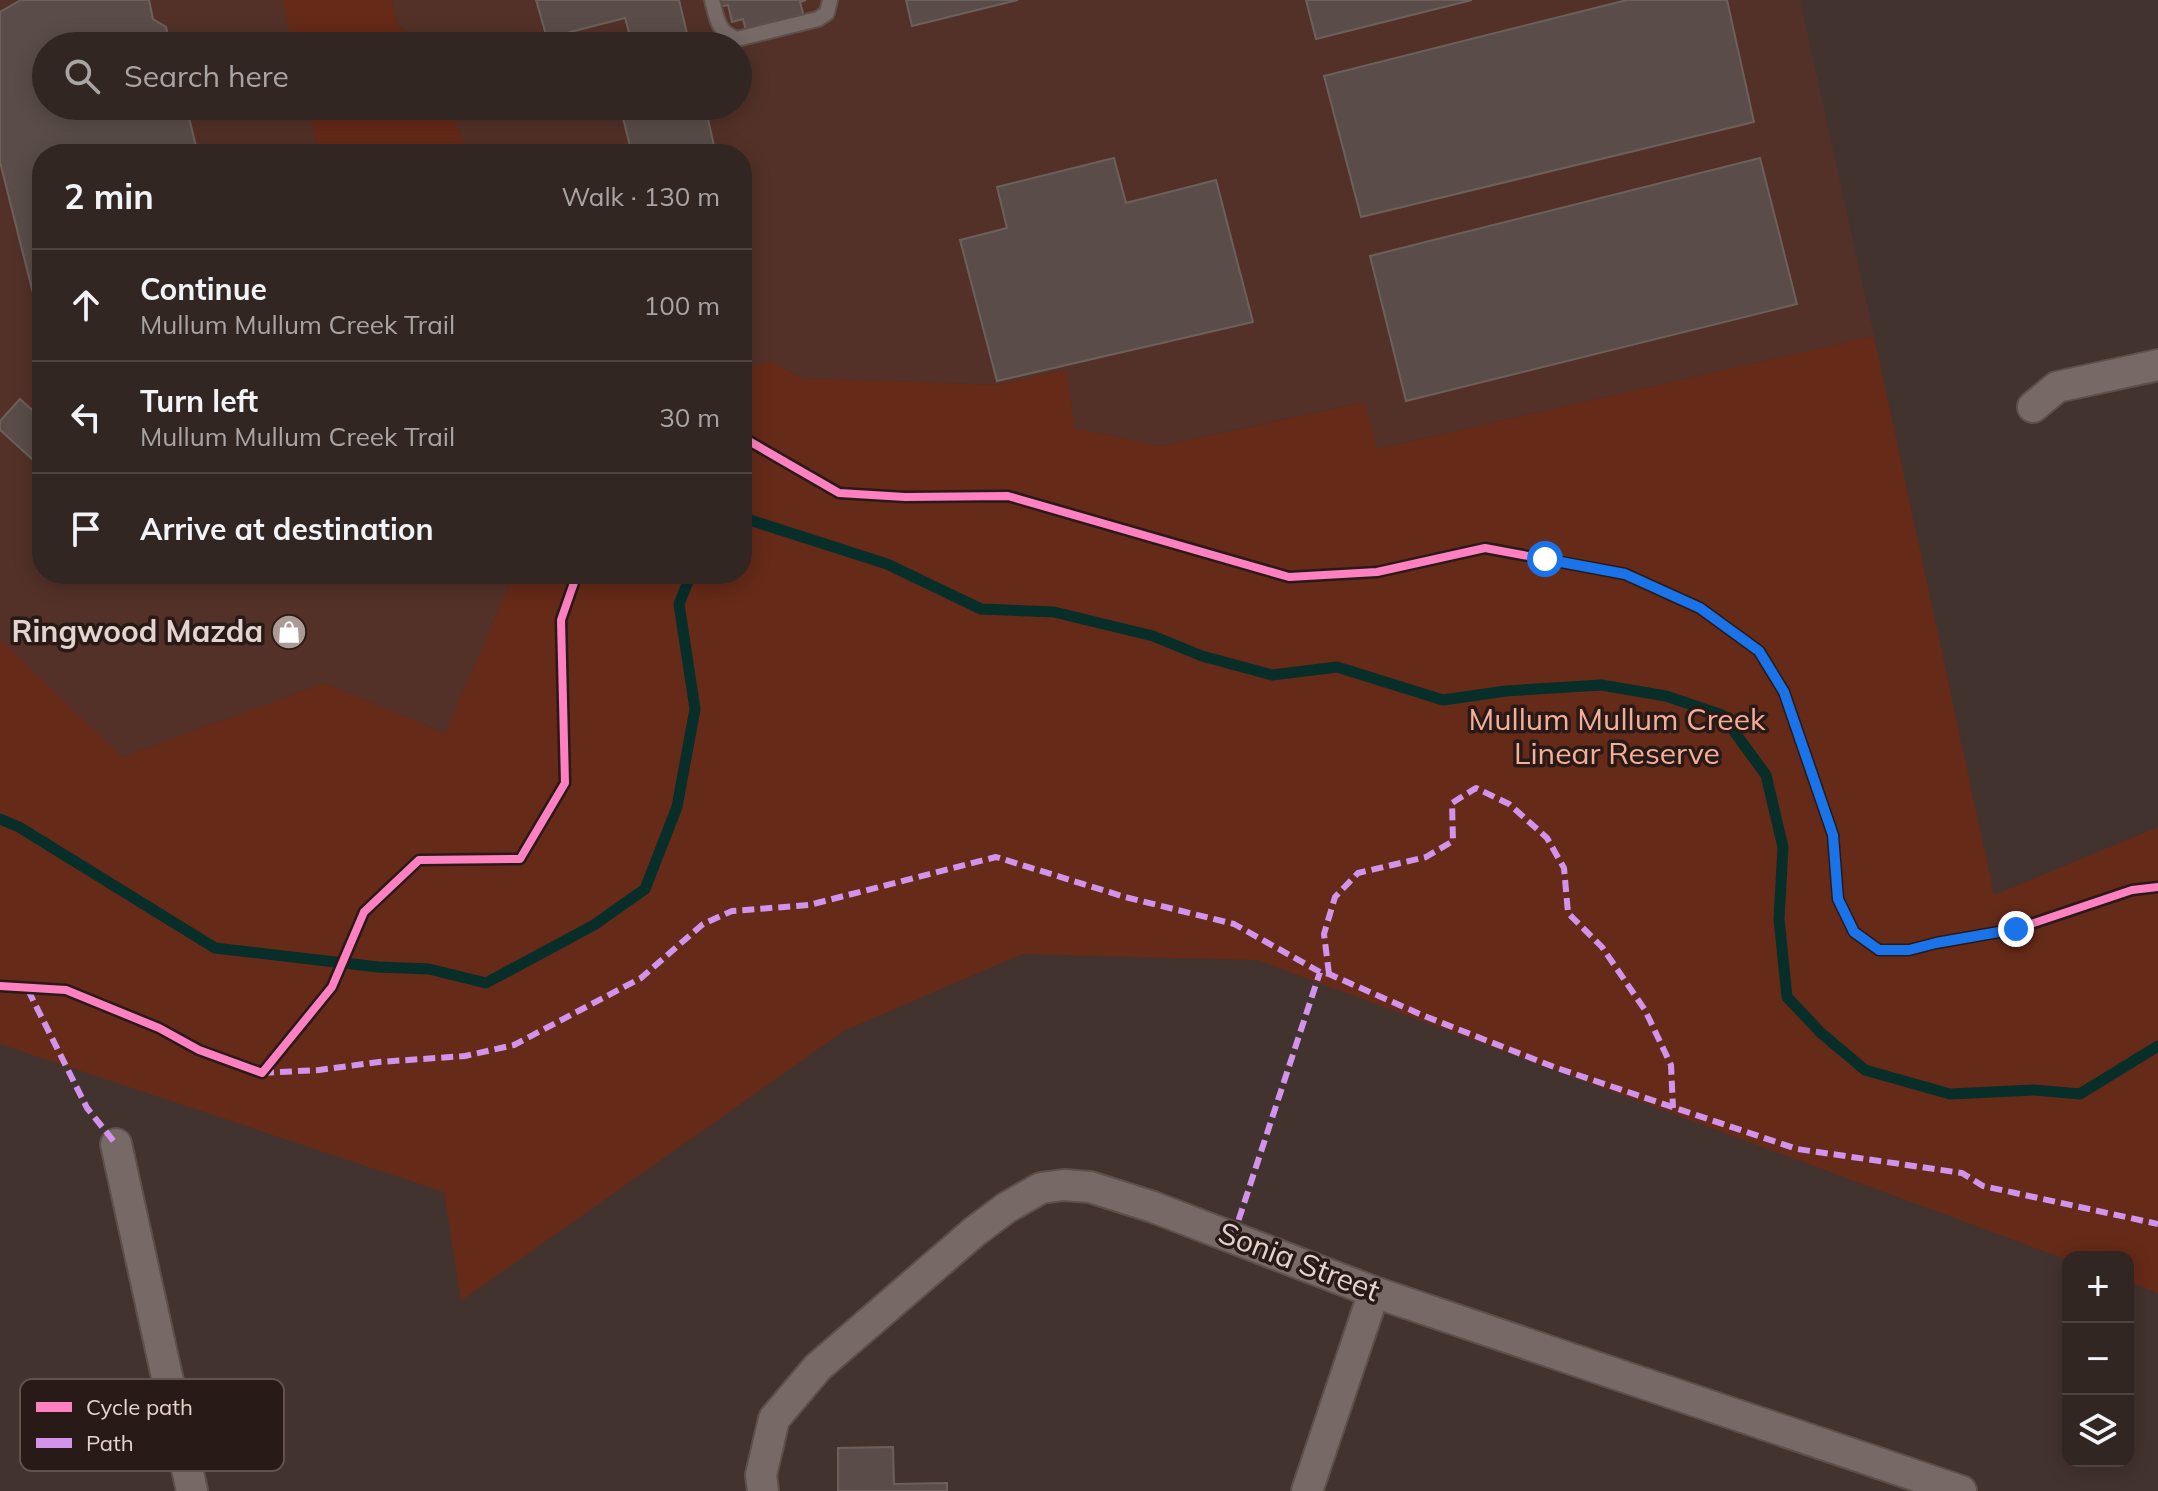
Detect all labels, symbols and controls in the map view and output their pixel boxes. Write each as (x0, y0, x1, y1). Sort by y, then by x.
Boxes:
search box (32, 32, 752, 120)
icon: search (60, 54, 104, 98)
text: Search here (124, 57, 289, 95)
text: 2 min (64, 175, 154, 218)
text: Walk · 130 m (561, 180, 720, 213)
text: Continue (140, 270, 267, 308)
icon: ahead (64, 283, 108, 327)
text: 100 m (644, 289, 720, 322)
text: Mullum Mullum Creek Trail (140, 308, 455, 341)
text: Turn left (140, 382, 258, 420)
icon: left (64, 395, 108, 439)
text: 30 m (659, 401, 720, 434)
text: Mullum Mullum Creek Trail (140, 420, 455, 453)
icon: arrive (64, 507, 108, 551)
text: Arrive at destination (140, 510, 434, 548)
route start (1527, 541, 1563, 577)
place label: Ringwood Mazda (11, 612, 263, 650)
shop icon: Ringwood Mazda (270, 613, 308, 651)
park label: Mullum Mullum Creek Linear Reserve (1469, 700, 1766, 772)
route end (1998, 911, 2034, 947)
street label: Sonia Street (1214, 1213, 1385, 1309)
map controls (2062, 1251, 2134, 1467)
button: + (2062, 1251, 2134, 1323)
button: − (2062, 1323, 2134, 1395)
legend (20, 1379, 284, 1471)
text: Cycle path (86, 1393, 193, 1421)
button: layers (2062, 1395, 2134, 1467)
text: Path (86, 1429, 134, 1457)

